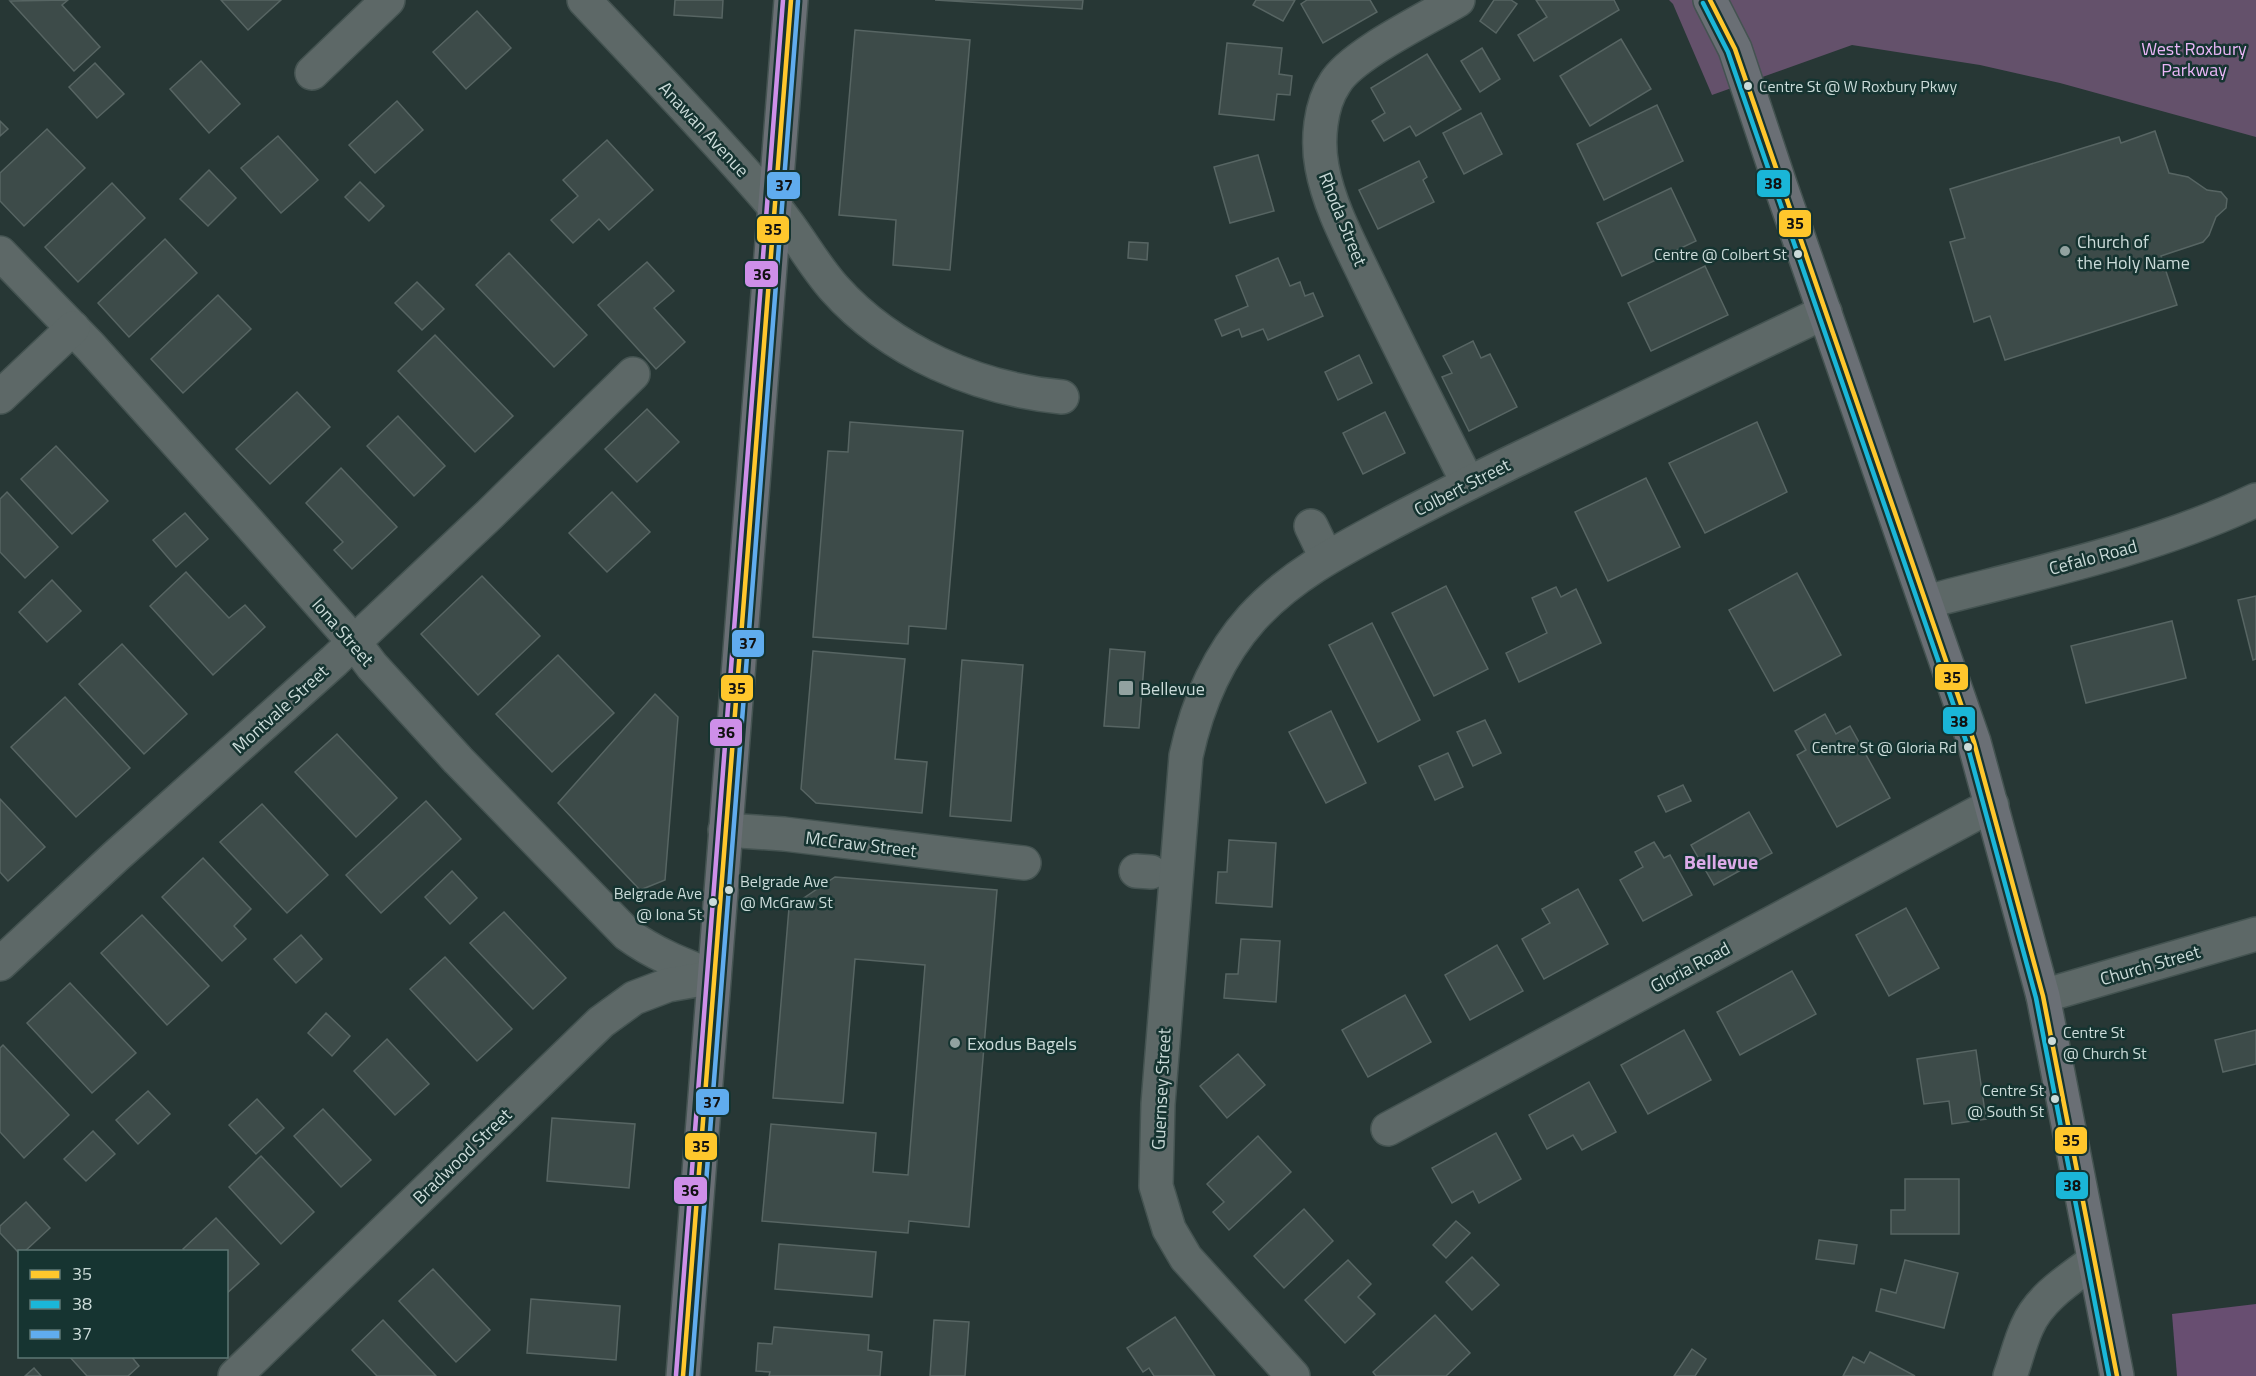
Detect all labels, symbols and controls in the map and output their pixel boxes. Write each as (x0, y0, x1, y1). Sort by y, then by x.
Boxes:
park label: West Roxbury Parkway (2141, 35, 2247, 83)
place label: Centre St @ W Roxbury Pkwy (1759, 74, 1958, 98)
street label: Anawan Avenue (653, 75, 755, 183)
marker: Centre St @ W Roxbury Pkwy (1742, 80, 1754, 92)
street label: Rhoda Street (1312, 168, 1374, 271)
line badge: 38 (1756, 169, 1791, 198)
line badge: 37 (766, 171, 801, 200)
text: 38 (1764, 171, 1782, 195)
text: 37 (775, 173, 793, 197)
line badge: 35 (1778, 209, 1812, 238)
text: 35 (1786, 211, 1804, 235)
line badge: 35 (756, 215, 790, 244)
text: 35 (764, 217, 782, 241)
place label: Church of the Holy Name (2077, 228, 2190, 276)
place label: Centre @ Colbert St (1654, 242, 1787, 266)
marker: Church of the Holy Name (2058, 244, 2072, 258)
marker: Centre @ Colbert St (1792, 248, 1804, 260)
line badge: 36 (744, 260, 779, 288)
text: 36 (753, 262, 771, 286)
street label: Colbert Street (1409, 451, 1515, 523)
street label: Cefalo Road (2046, 532, 2140, 582)
street label: Iona Street (306, 592, 381, 673)
line badge: 37 (731, 629, 765, 658)
text: 37 (739, 631, 757, 655)
street label: Montvale Street (226, 658, 335, 760)
line badge: 35 (1934, 663, 1969, 691)
text: 35 (1943, 665, 1961, 689)
line badge: 35 (720, 674, 754, 702)
place label: Bellevue (1140, 675, 1205, 702)
text: 35 (728, 676, 746, 700)
marker: Bellevue (1117, 679, 1135, 697)
line badge: 38 (1942, 706, 1976, 735)
text: 38 (1950, 709, 1968, 733)
line badge: 36 (709, 718, 743, 747)
text: 36 (717, 720, 735, 744)
place label: Centre St @ Gloria Rd (1812, 735, 1957, 759)
marker: Centre St @ Gloria Rd (1962, 741, 1974, 753)
street label: McCraw Street (804, 824, 919, 864)
district label: Bellevue (1684, 846, 1758, 877)
place label: Belgrade Ave @ McGraw St (740, 869, 833, 914)
place label: Belgrade Ave @ Iona St (614, 881, 702, 926)
marker: Belgrade Ave @ McGraw St (723, 884, 735, 896)
marker: Belgrade Ave @ Iona St (707, 896, 719, 908)
street label: Gloria Road (1645, 935, 1735, 999)
street label: Church Street (2097, 938, 2204, 992)
place label: Centre St @ Church St (2063, 1020, 2147, 1065)
street label: Guernsey Street (1144, 1027, 1178, 1151)
place label: Exodus Bagels (967, 1030, 1077, 1057)
marker: Centre St @ Church St (2046, 1035, 2058, 1047)
marker: Exodus Bagels (948, 1036, 962, 1050)
place label: Centre St @ South St (1967, 1078, 2044, 1123)
line badge: 37 (695, 1088, 730, 1116)
text: 37 (703, 1090, 721, 1114)
marker: Centre St @ South St (2049, 1093, 2061, 1105)
street label: Bradwood Street (406, 1101, 518, 1210)
line badge: 35 (2054, 1126, 2088, 1155)
text: 35 (2062, 1128, 2080, 1152)
line badge: 35 (684, 1132, 718, 1161)
text: 35 (692, 1134, 710, 1158)
line badge: 38 (2055, 1171, 2089, 1200)
text: 38 (2063, 1173, 2081, 1197)
line badge: 36 (673, 1176, 708, 1205)
text: 36 (681, 1178, 699, 1202)
legend (18, 1250, 228, 1358)
text: 35 (72, 1260, 92, 1287)
text: 38 (72, 1290, 92, 1317)
text: 37 (72, 1320, 92, 1347)

